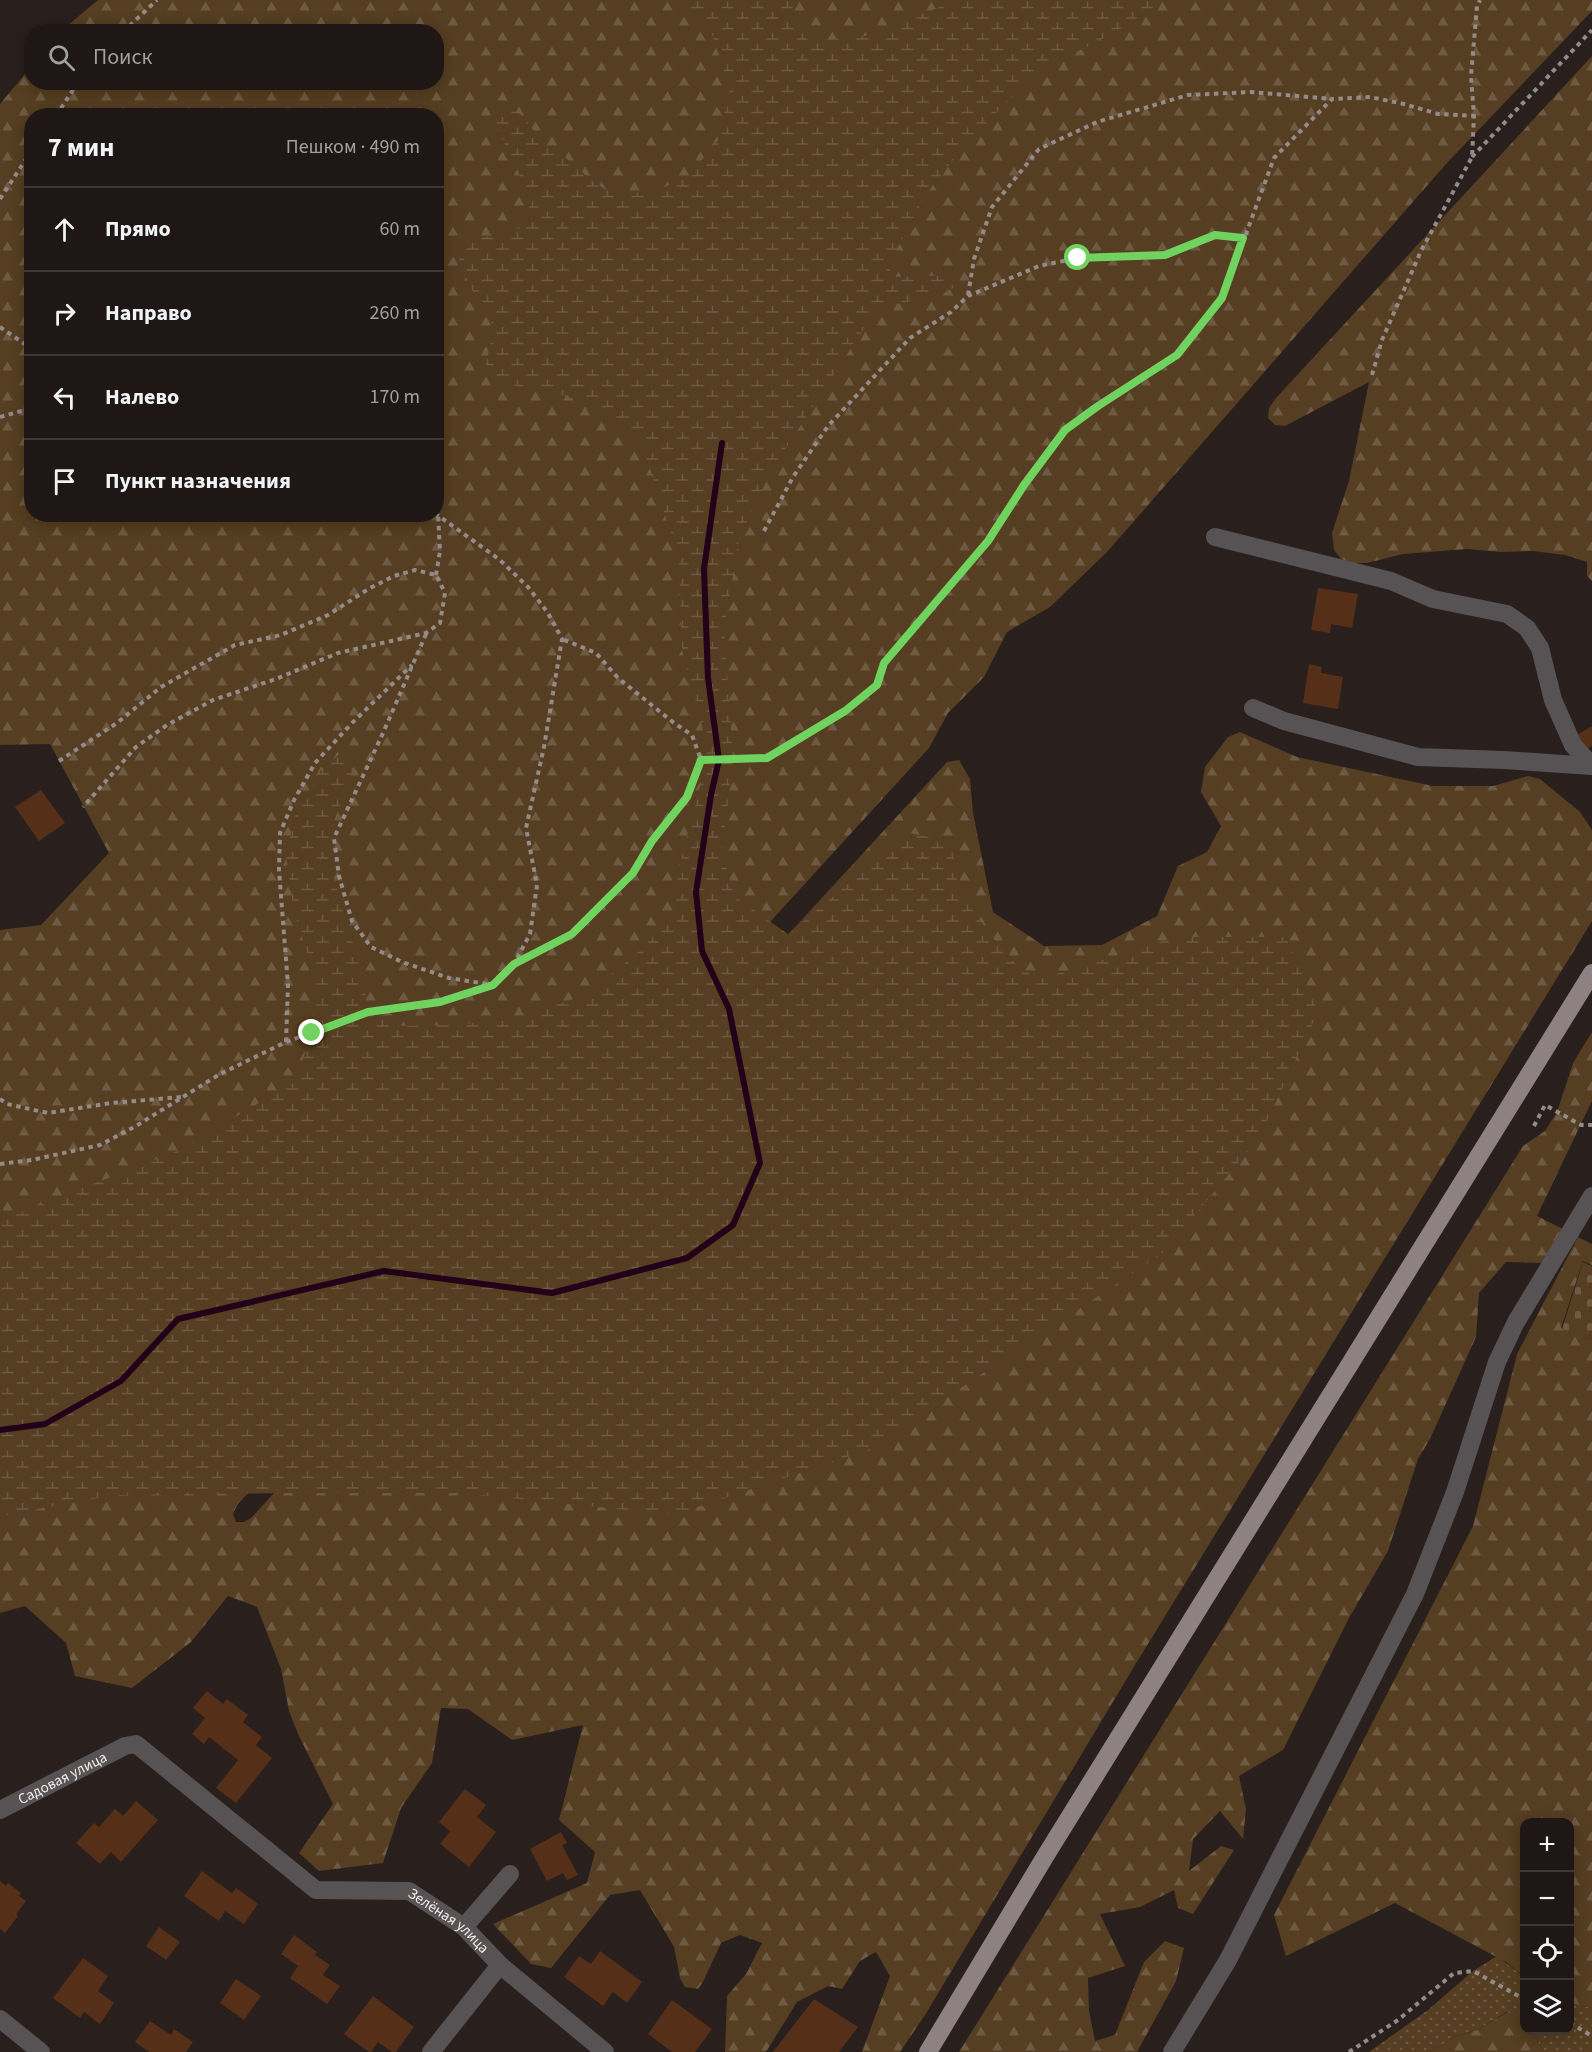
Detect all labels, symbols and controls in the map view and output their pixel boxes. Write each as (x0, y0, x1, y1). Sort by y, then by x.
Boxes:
search box (24, 24, 444, 90)
icon: search (45, 41, 78, 74)
text: Поиск (93, 41, 152, 73)
text: 7 мин (48, 129, 114, 166)
text: Пешком · 490 m (286, 133, 420, 161)
icon: ahead (48, 213, 81, 246)
text: Прямо (105, 213, 171, 245)
text: 60 m (380, 215, 420, 243)
route start (1064, 244, 1090, 270)
icon: right (48, 297, 81, 330)
text: Направо (105, 297, 192, 329)
text: 260 m (370, 299, 420, 327)
icon: left (48, 381, 81, 414)
text: Налево (105, 381, 179, 413)
text: 170 m (370, 383, 420, 411)
icon: arrive (48, 465, 81, 498)
text: Пункт назначения (105, 465, 291, 497)
route end (298, 1019, 324, 1045)
street label: Садовая улица (14, 1747, 111, 1810)
map controls (1520, 1818, 1574, 2034)
button: + (1520, 1818, 1574, 1872)
button: − (1520, 1872, 1574, 1926)
street label: Зелёная улица (404, 1883, 494, 1958)
button: locate (1520, 1926, 1574, 1980)
button: layers (1520, 1980, 1574, 2034)

